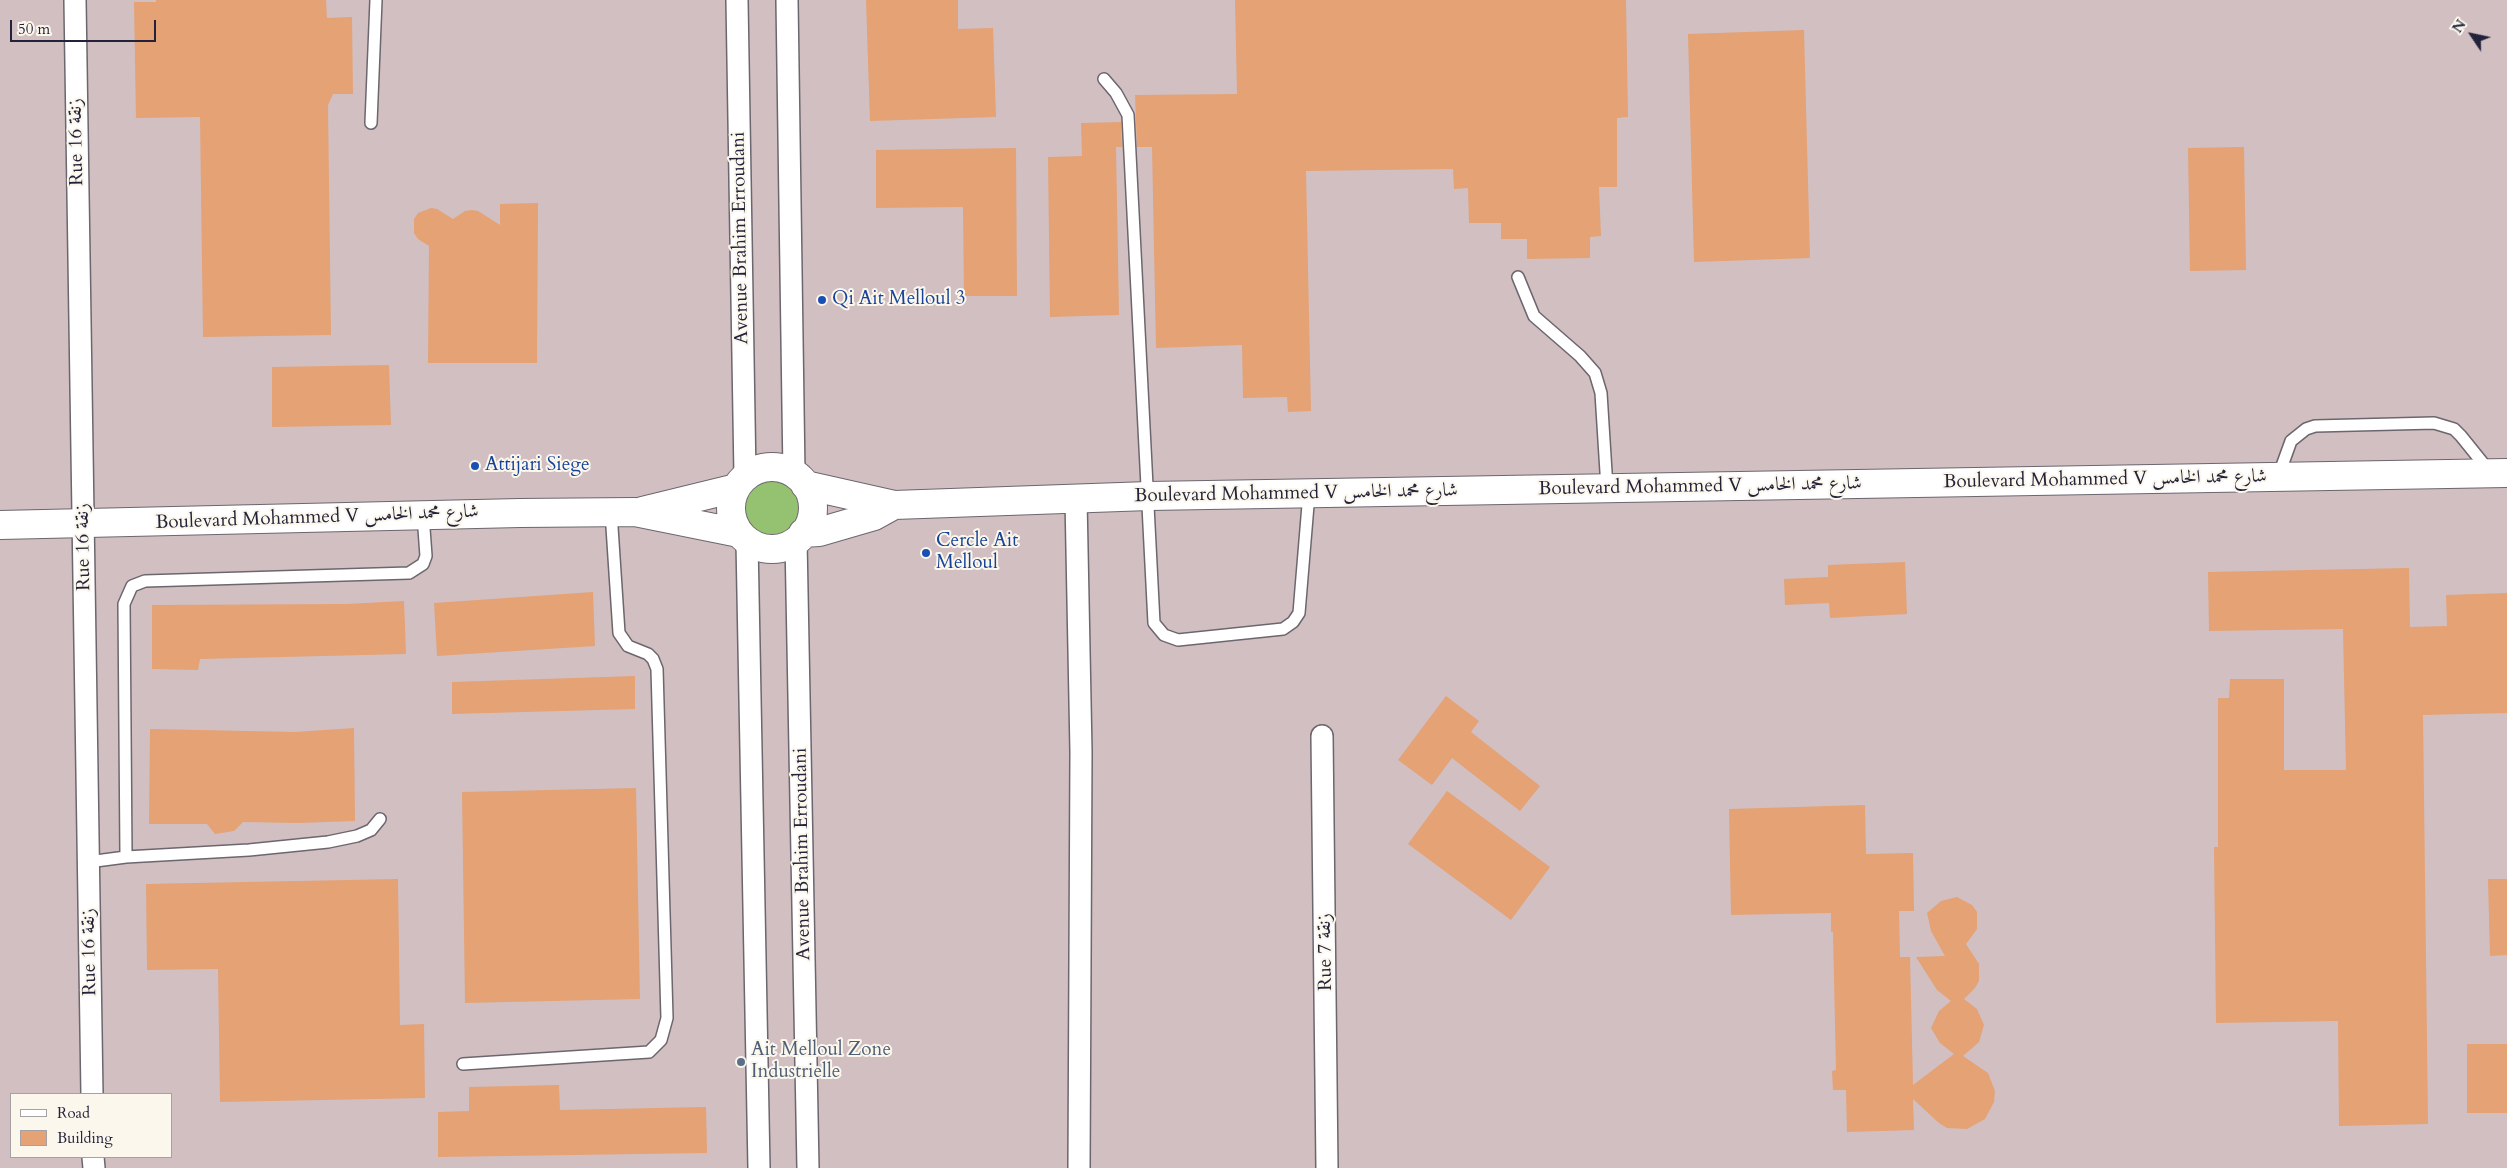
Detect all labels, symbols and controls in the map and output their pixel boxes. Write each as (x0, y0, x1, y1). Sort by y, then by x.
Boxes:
scale bar (12, 10, 159, 42)
north arrow (2447, 10, 2497, 60)
text: N (2448, 16, 2470, 37)
text: 50 m (18, 19, 50, 39)
street label: Rue 16 زنقة (65, 98, 89, 186)
street label: Avenue Brahim Erroudani (728, 132, 754, 344)
place label: Qi Ait Melloul 3 (832, 289, 965, 311)
marker: Qi Ait Melloul 3 (816, 294, 828, 306)
place label: Attijari Siege (485, 455, 590, 477)
marker: Attijari Siege (469, 460, 481, 472)
street label: Boulevard Mohammed V شارع محمد الخامس (1943, 466, 2267, 494)
street label: Boulevard Mohammed V شارع محمد الخامس (1538, 473, 1862, 501)
street label: Boulevard Mohammed V شارع محمد الخامس (1134, 480, 1458, 508)
street label: Boulevard Mohammed V شارع محمد الخامس (155, 501, 479, 535)
street label: Rue 16 زنقة (72, 503, 96, 591)
place label: Cercle Ait Melloul (936, 531, 1018, 575)
marker: Cercle Ait Melloul (920, 547, 932, 559)
street label: Avenue Brahim Erroudani (790, 748, 816, 960)
street label: Rue 16 زنقة (78, 908, 102, 996)
street label: Rue 7 زنقة (1314, 913, 1338, 991)
place label: Ait Melloul Zone Industrielle (751, 1040, 891, 1084)
marker: Ait Melloul Zone Industrielle (735, 1056, 747, 1068)
legend (10, 1093, 172, 1158)
text: Road (57, 1103, 90, 1123)
text: Building (57, 1128, 113, 1148)

